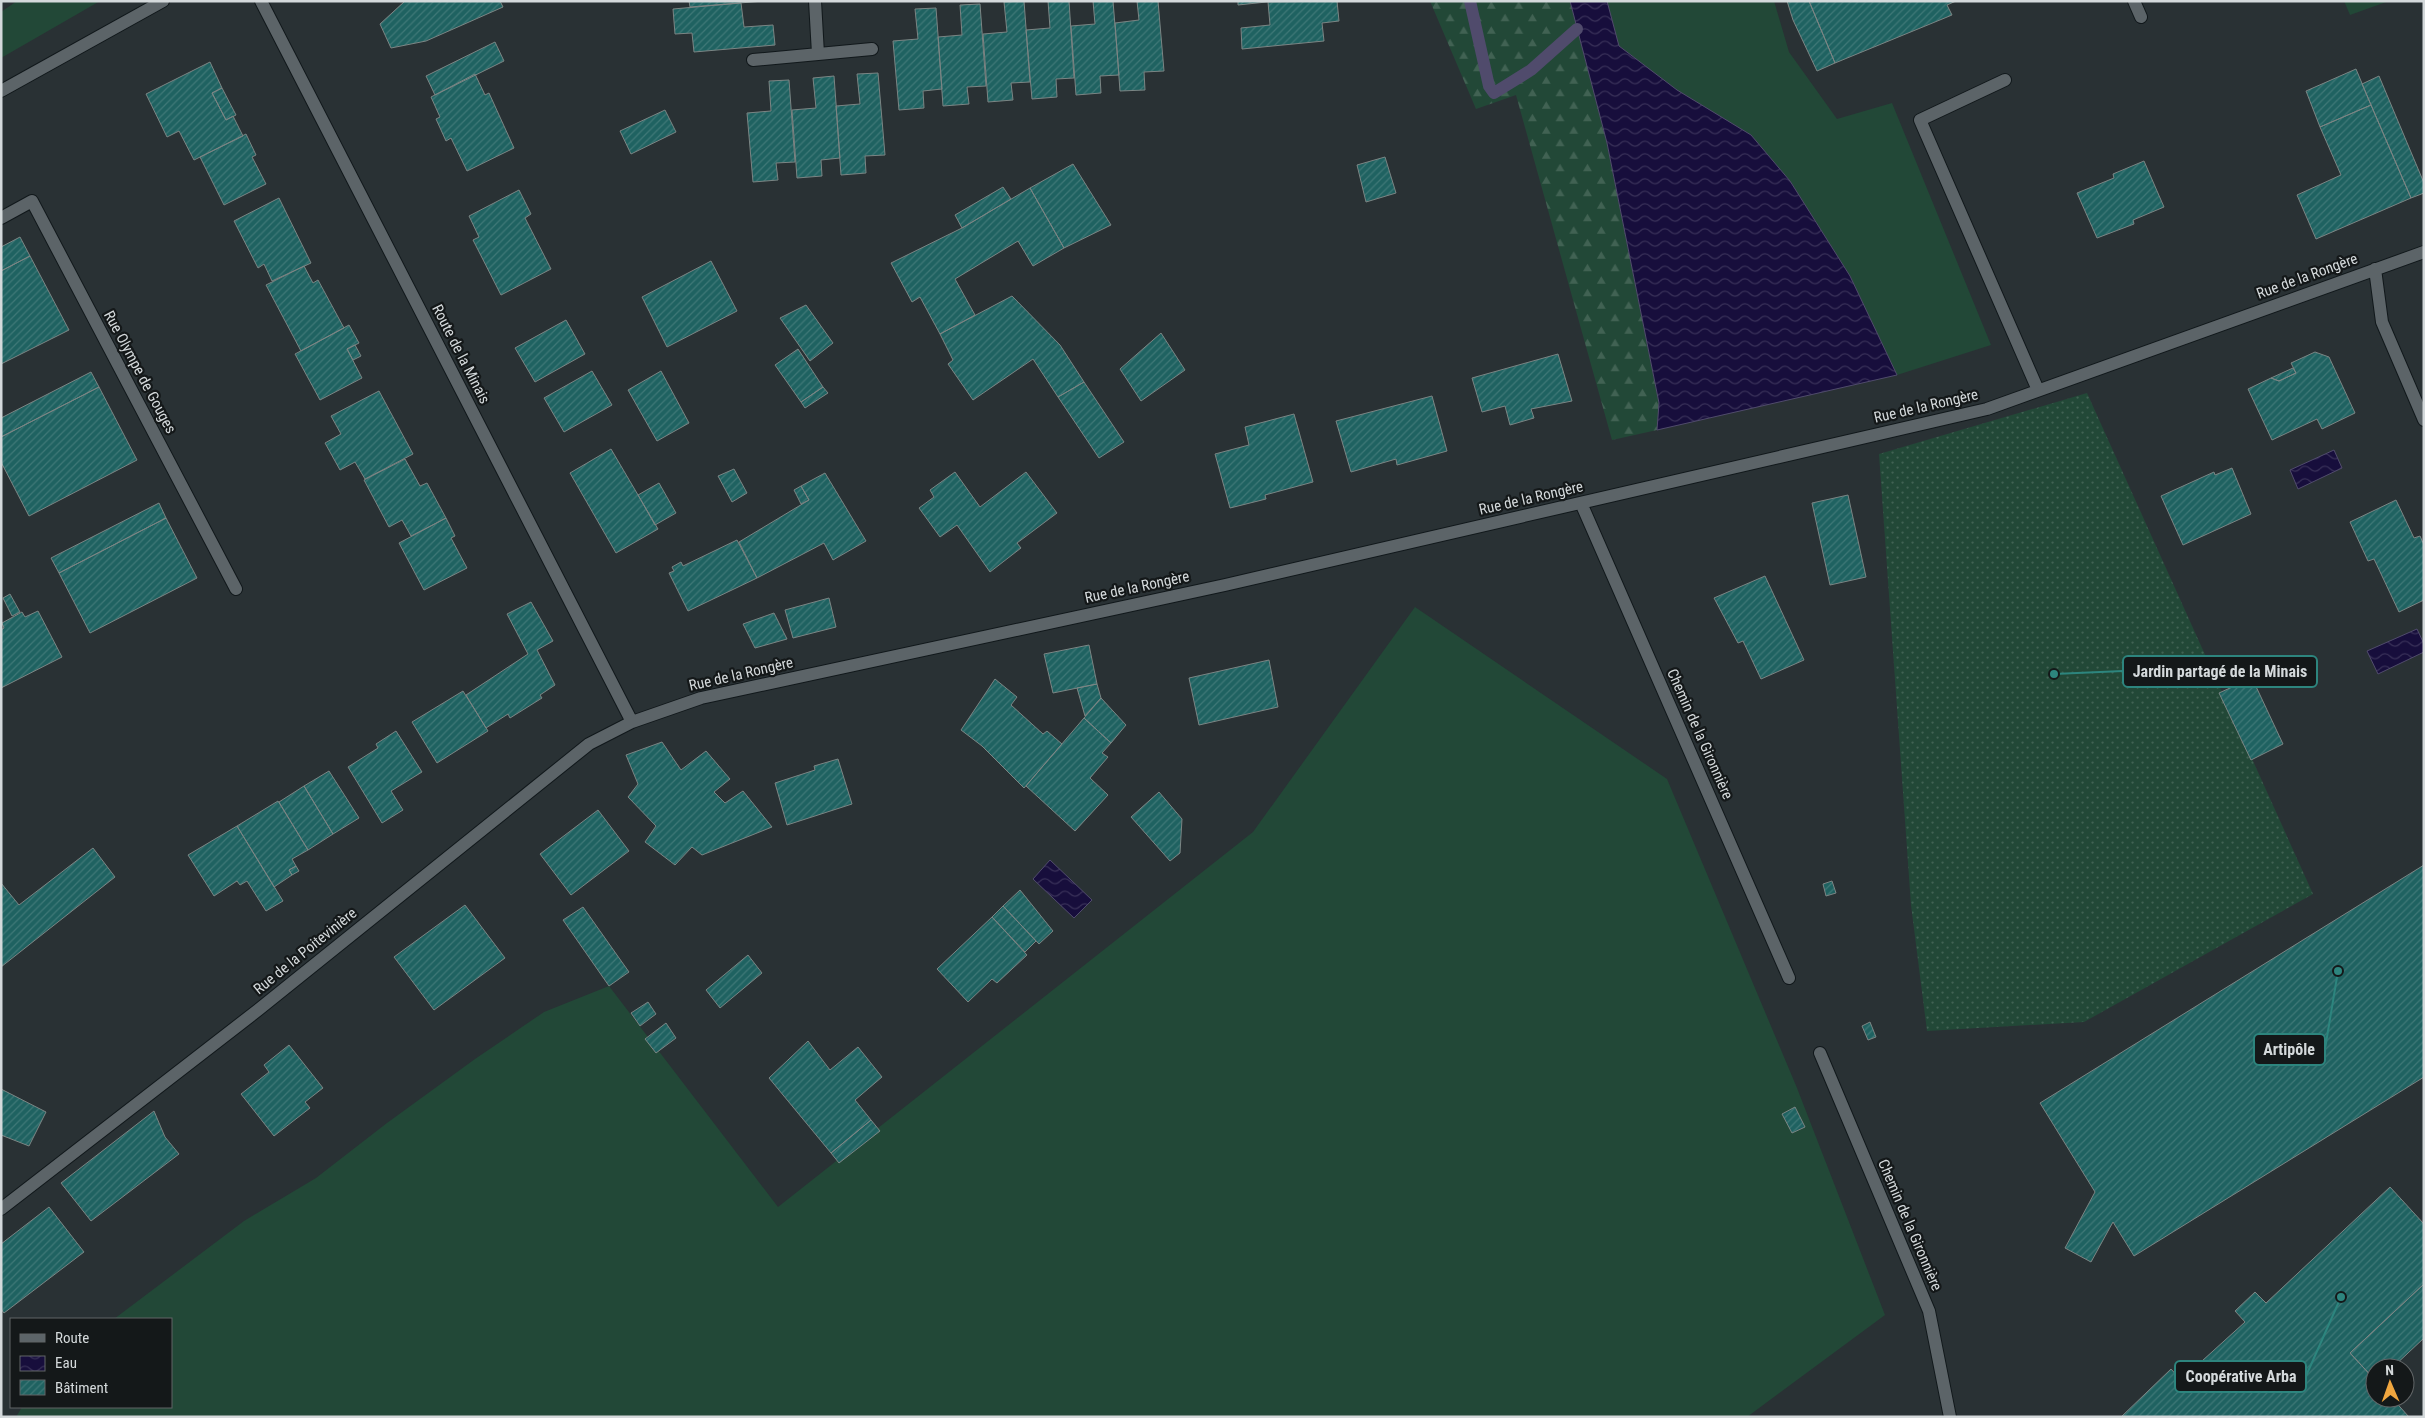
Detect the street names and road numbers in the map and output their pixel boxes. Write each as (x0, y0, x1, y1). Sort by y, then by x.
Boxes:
street label: Rue de la Rongère (2254, 249, 2360, 303)
street label: Route de la Minais (428, 301, 494, 407)
street label: Rue Olympe de Gouges (100, 308, 180, 437)
street label: Rue de la Rongère (1872, 385, 1980, 427)
street label: Rue de la Rongère (1477, 477, 1585, 519)
street label: Rue de la Rongère (1083, 567, 1191, 607)
street label: Rue de la Rongère (687, 653, 795, 695)
street label: Chemin de la Gironnière (1663, 666, 1737, 802)
street label: Rue de la Poitevinière (250, 904, 360, 998)
street label: Chemin de la Gironnière (1874, 1157, 1946, 1293)

